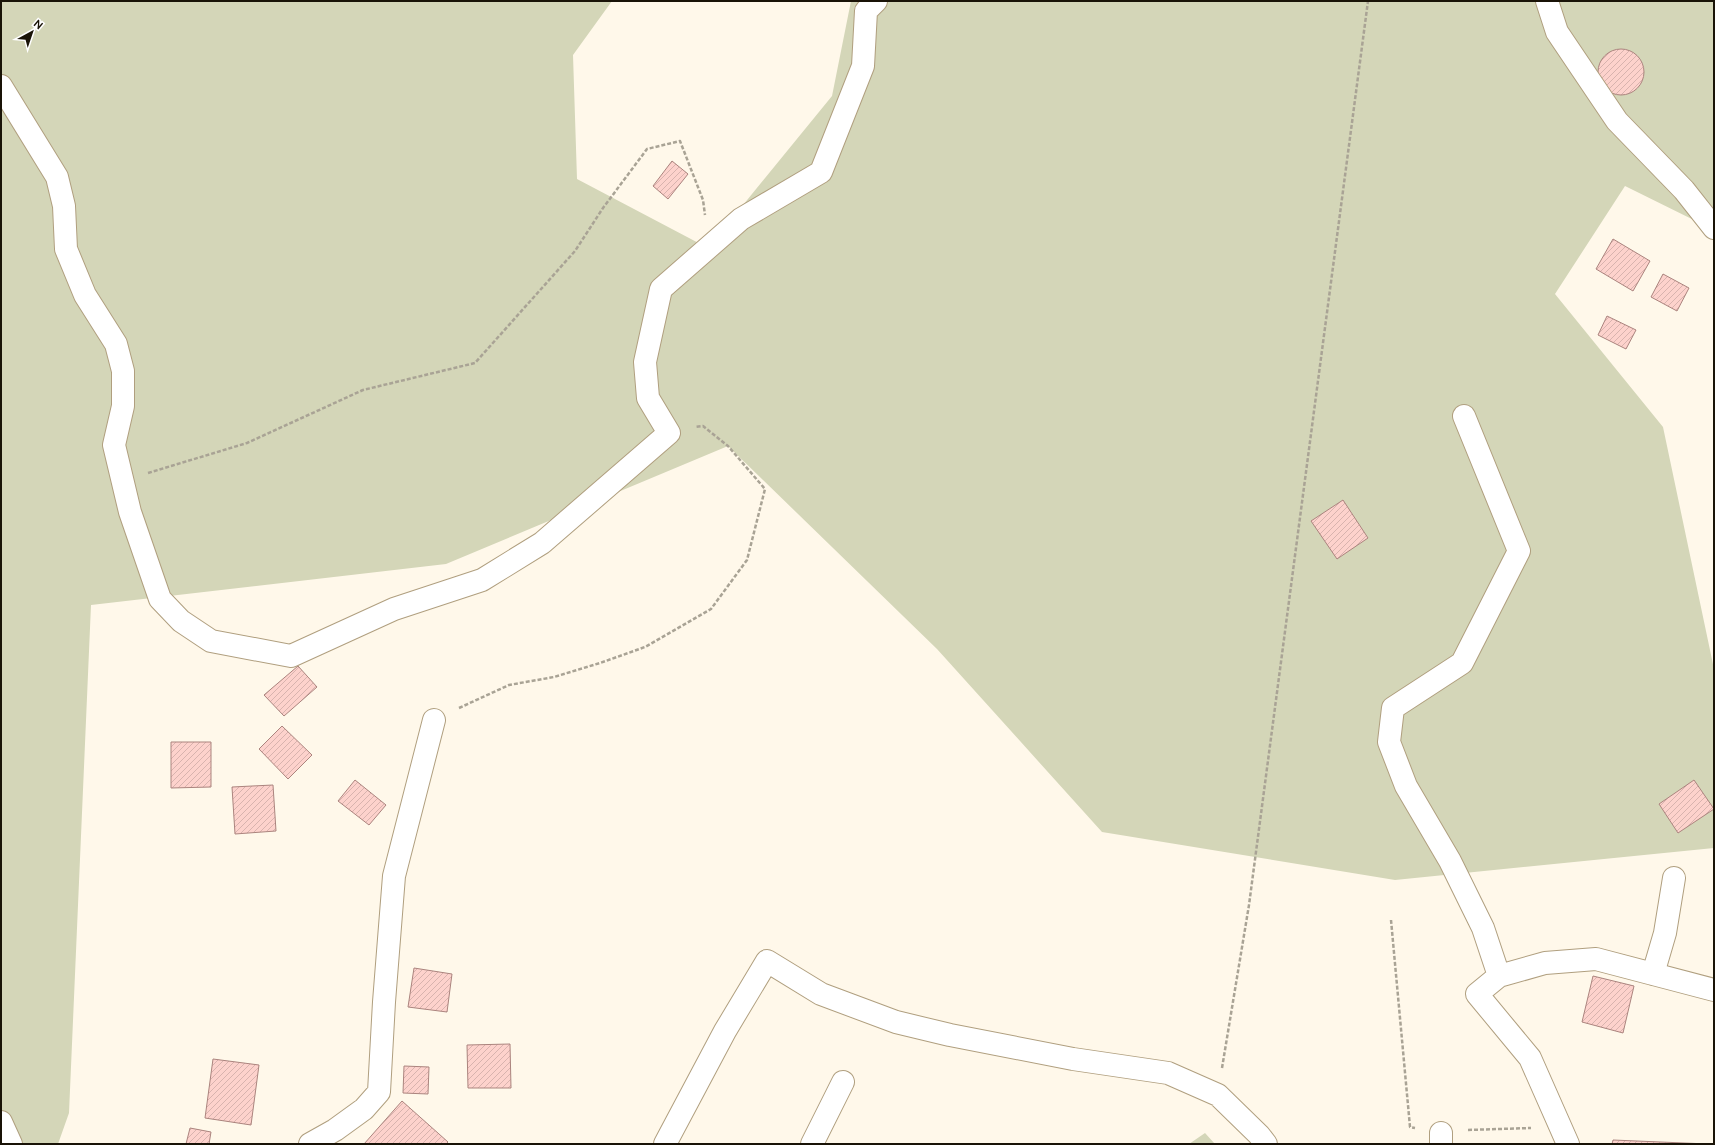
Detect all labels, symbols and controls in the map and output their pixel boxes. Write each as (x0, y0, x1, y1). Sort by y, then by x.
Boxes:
north arrow (12, 12, 52, 52)
text: N (31, 17, 45, 32)

